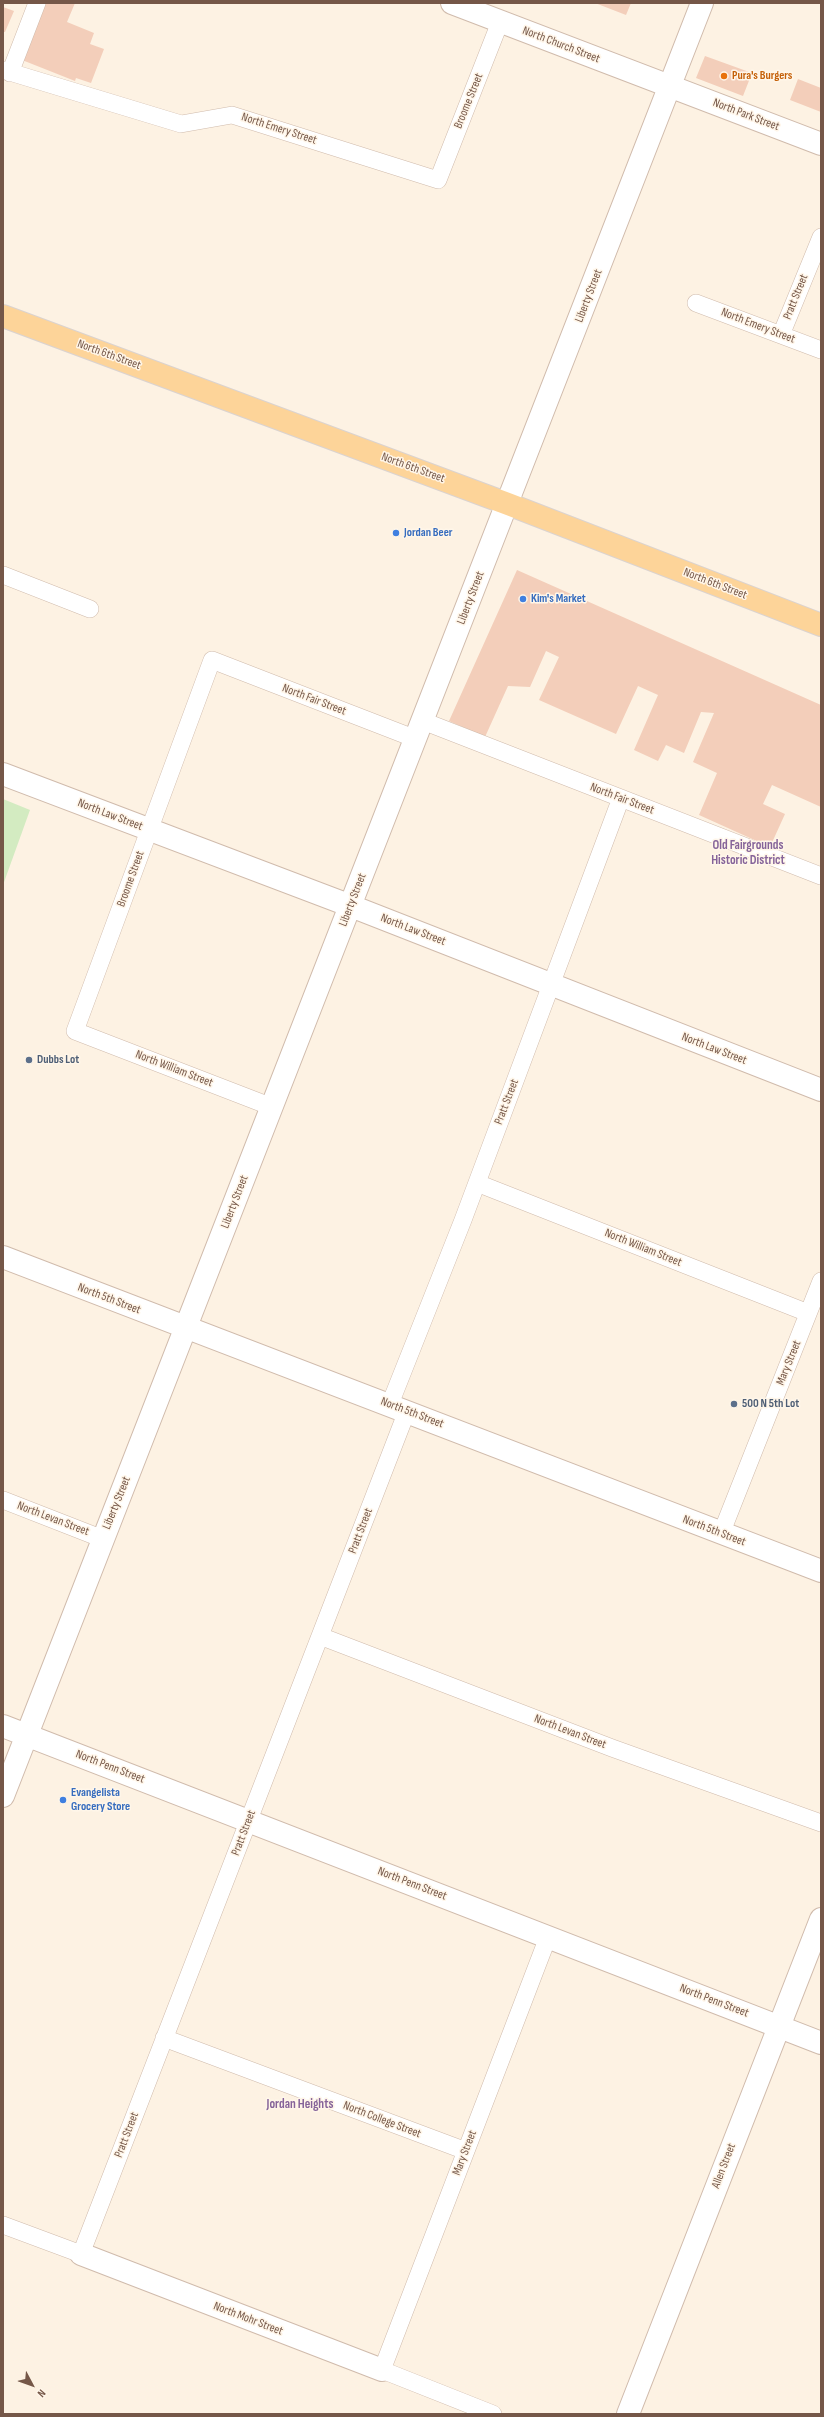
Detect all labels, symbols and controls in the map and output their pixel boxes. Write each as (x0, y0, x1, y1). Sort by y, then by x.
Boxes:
street label: North Church Street (520, 24, 602, 66)
place label: Pura's Burgers (732, 69, 792, 83)
street label: Broome Street (451, 71, 487, 131)
marker: Pura's Burgers (719, 71, 729, 81)
street label: North Park Street (711, 96, 781, 134)
street label: North Emery Street (240, 110, 318, 148)
street label: Liberty Street (572, 267, 606, 325)
street label: Pratt Street (780, 272, 812, 322)
street label: North Emery Street (719, 305, 797, 347)
street label: North 6th Street (75, 337, 143, 373)
street label: North 6th Street (379, 450, 447, 486)
place label: Jordan Beer (404, 526, 453, 540)
marker: Jordan Beer (391, 528, 401, 538)
street label: North 6th Street (681, 565, 749, 603)
street label: Liberty Street (454, 569, 488, 627)
place label: Kim's Market (531, 592, 586, 606)
marker: Kim's Market (518, 594, 528, 604)
street label: North Fair Street (280, 681, 348, 719)
street label: North Fair Street (588, 780, 656, 818)
street label: North Law Street (76, 796, 144, 834)
district label: Old Fairgrounds Historic District (711, 838, 785, 869)
street label: Broome Street (114, 849, 148, 909)
street label: Liberty Street (336, 871, 370, 929)
street label: North Law Street (379, 911, 447, 949)
street label: North Law Street (680, 1030, 748, 1068)
street label: North William Street (133, 1048, 215, 1090)
place label: Dubbs Lot (37, 1053, 79, 1067)
marker: Dubbs Lot (24, 1055, 34, 1065)
street label: Pratt Street (492, 1077, 522, 1127)
street label: Liberty Street (218, 1173, 252, 1231)
street label: North William Street (602, 1226, 684, 1270)
street label: North 5th Street (76, 1280, 142, 1318)
street label: Mary Street (773, 1338, 805, 1388)
street label: North 5th Street (379, 1394, 445, 1432)
place label: 500 N 5th Lot (742, 1397, 799, 1411)
marker: 500 N 5th Lot (729, 1399, 739, 1409)
street label: Liberty Street (100, 1475, 134, 1531)
street label: North Levan Street (15, 1499, 91, 1539)
street label: Pratt Street (346, 1506, 376, 1556)
street label: North 5th Street (681, 1512, 747, 1550)
street label: North Levan Street (532, 1712, 608, 1752)
street label: North Penn Street (73, 1747, 147, 1787)
place label: Evangelista Grocery Store (71, 1786, 130, 1814)
marker: Evangelista Grocery Store (58, 1795, 68, 1805)
street label: Pratt Street (229, 1808, 259, 1858)
street label: North Penn Street (375, 1864, 449, 1904)
street label: North Penn Street (677, 1981, 751, 2021)
district label: Jordan Heights (267, 2097, 333, 2113)
street label: North College Street (341, 2099, 423, 2141)
street label: Pratt Street (112, 2110, 142, 2160)
street label: Mary Street (450, 2128, 480, 2178)
street label: Allen Street (709, 2142, 739, 2190)
street label: North Mohr Street (211, 2299, 285, 2339)
north arrow (12, 2365, 52, 2405)
text: N (35, 2387, 48, 2400)

